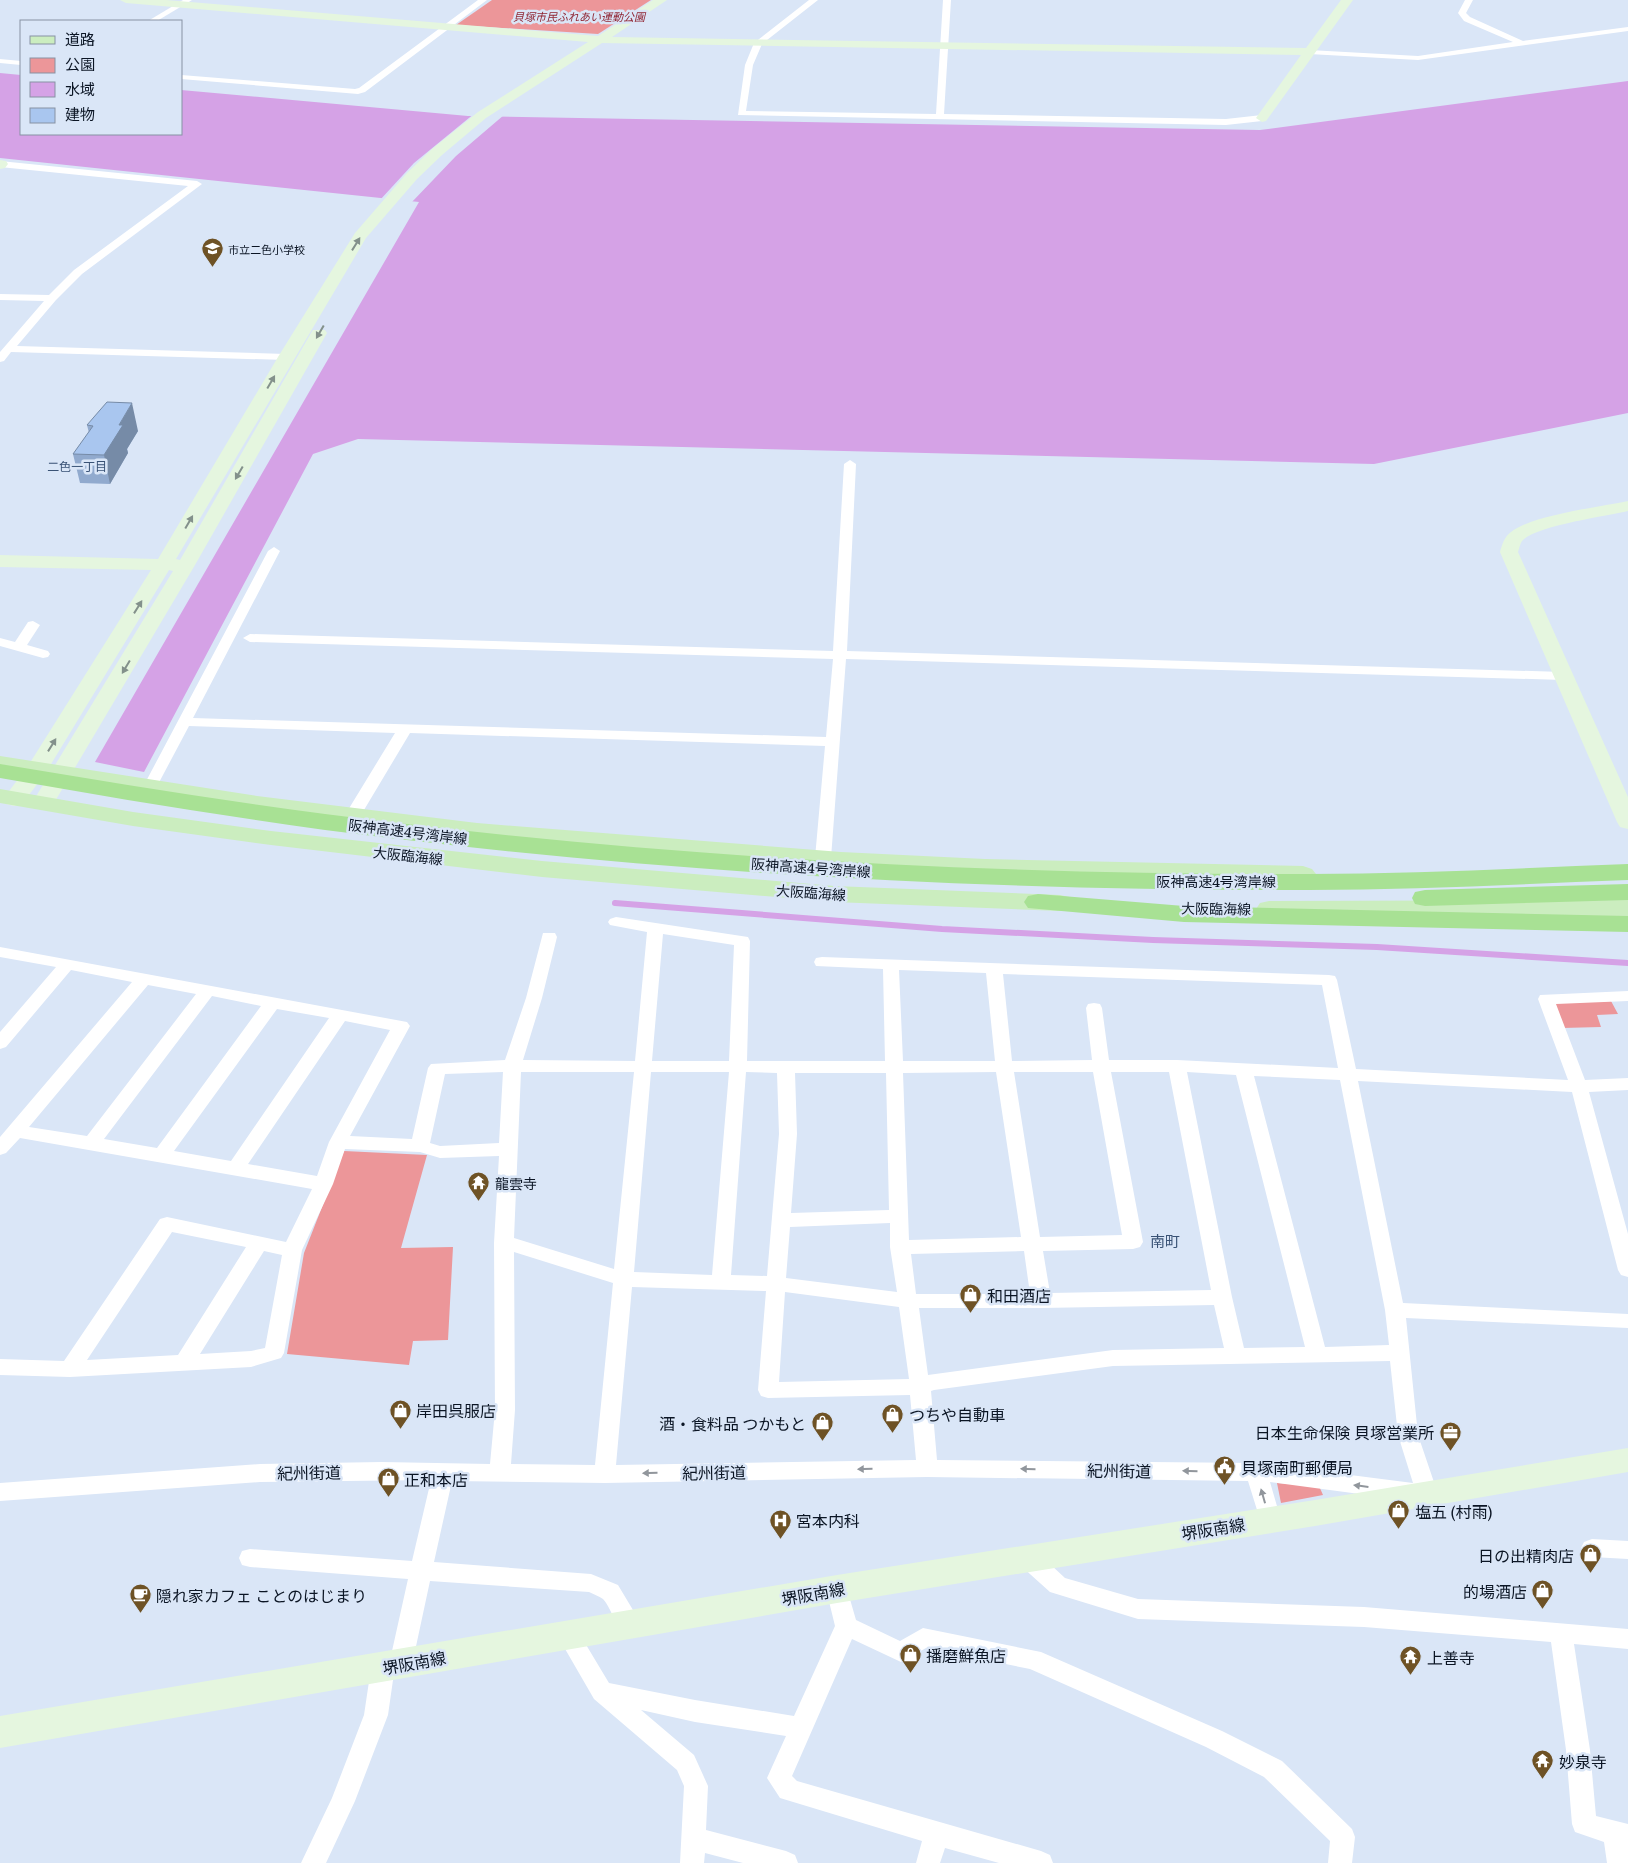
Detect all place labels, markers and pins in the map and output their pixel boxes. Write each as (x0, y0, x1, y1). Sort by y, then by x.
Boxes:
school or university icon: 市立二色小学校 (200, 237, 224, 268)
place label: 市立二色小学校 (228, 241, 305, 257)
temple icon: 龍雲寺 (467, 1171, 491, 1202)
place label: 龍雲寺 (495, 1173, 537, 1193)
shop icon: 和田酒店 (959, 1283, 983, 1314)
place label: 和田酒店 (987, 1283, 1051, 1307)
shop icon: 岸田呉服店 (388, 1398, 412, 1429)
place label: 岸田呉服店 (416, 1398, 496, 1422)
shop icon: つちや自動車 (881, 1402, 905, 1433)
place label: つちや自動車 (909, 1402, 1005, 1426)
place label: 酒・食料品 つかもと (659, 1411, 806, 1435)
shop icon: 酒・食料品 つかもと (810, 1411, 834, 1442)
place label: 日本生命保険 貝塚営業所 (1255, 1420, 1434, 1444)
office icon: 日本生命保険 貝塚営業所 (1438, 1420, 1462, 1451)
public building icon: 貝塚南町郵便局 (1213, 1455, 1237, 1486)
place label: 貝塚南町郵便局 (1241, 1455, 1353, 1479)
shop icon: 正和本店 (376, 1467, 400, 1498)
place label: 正和本店 (404, 1467, 468, 1491)
shop icon: 塩五 (村雨) (1387, 1499, 1411, 1530)
place label: 塩五 (村雨) (1415, 1499, 1493, 1523)
hospital icon: 宮本内科 (768, 1508, 792, 1539)
place label: 宮本内科 (796, 1508, 860, 1532)
place label: 日の出精肉店 (1478, 1543, 1574, 1567)
shop icon: 日の出精肉店 (1578, 1543, 1602, 1574)
place label: 的場酒店 (1463, 1579, 1527, 1603)
shop icon: 的場酒店 (1531, 1579, 1555, 1610)
cafe icon: 隠れ家カフェ ことのはじまり (128, 1583, 152, 1614)
place label: 隠れ家カフェ ことのはじまり (156, 1583, 367, 1607)
shop icon: 播磨鮮魚店 (898, 1643, 922, 1674)
place label: 播磨鮮魚店 (926, 1643, 1006, 1667)
temple icon: 上善寺 (1399, 1645, 1423, 1676)
place label: 上善寺 (1427, 1645, 1475, 1669)
temple icon: 妙泉寺 (1531, 1749, 1555, 1780)
place label: 妙泉寺 (1559, 1749, 1607, 1773)

